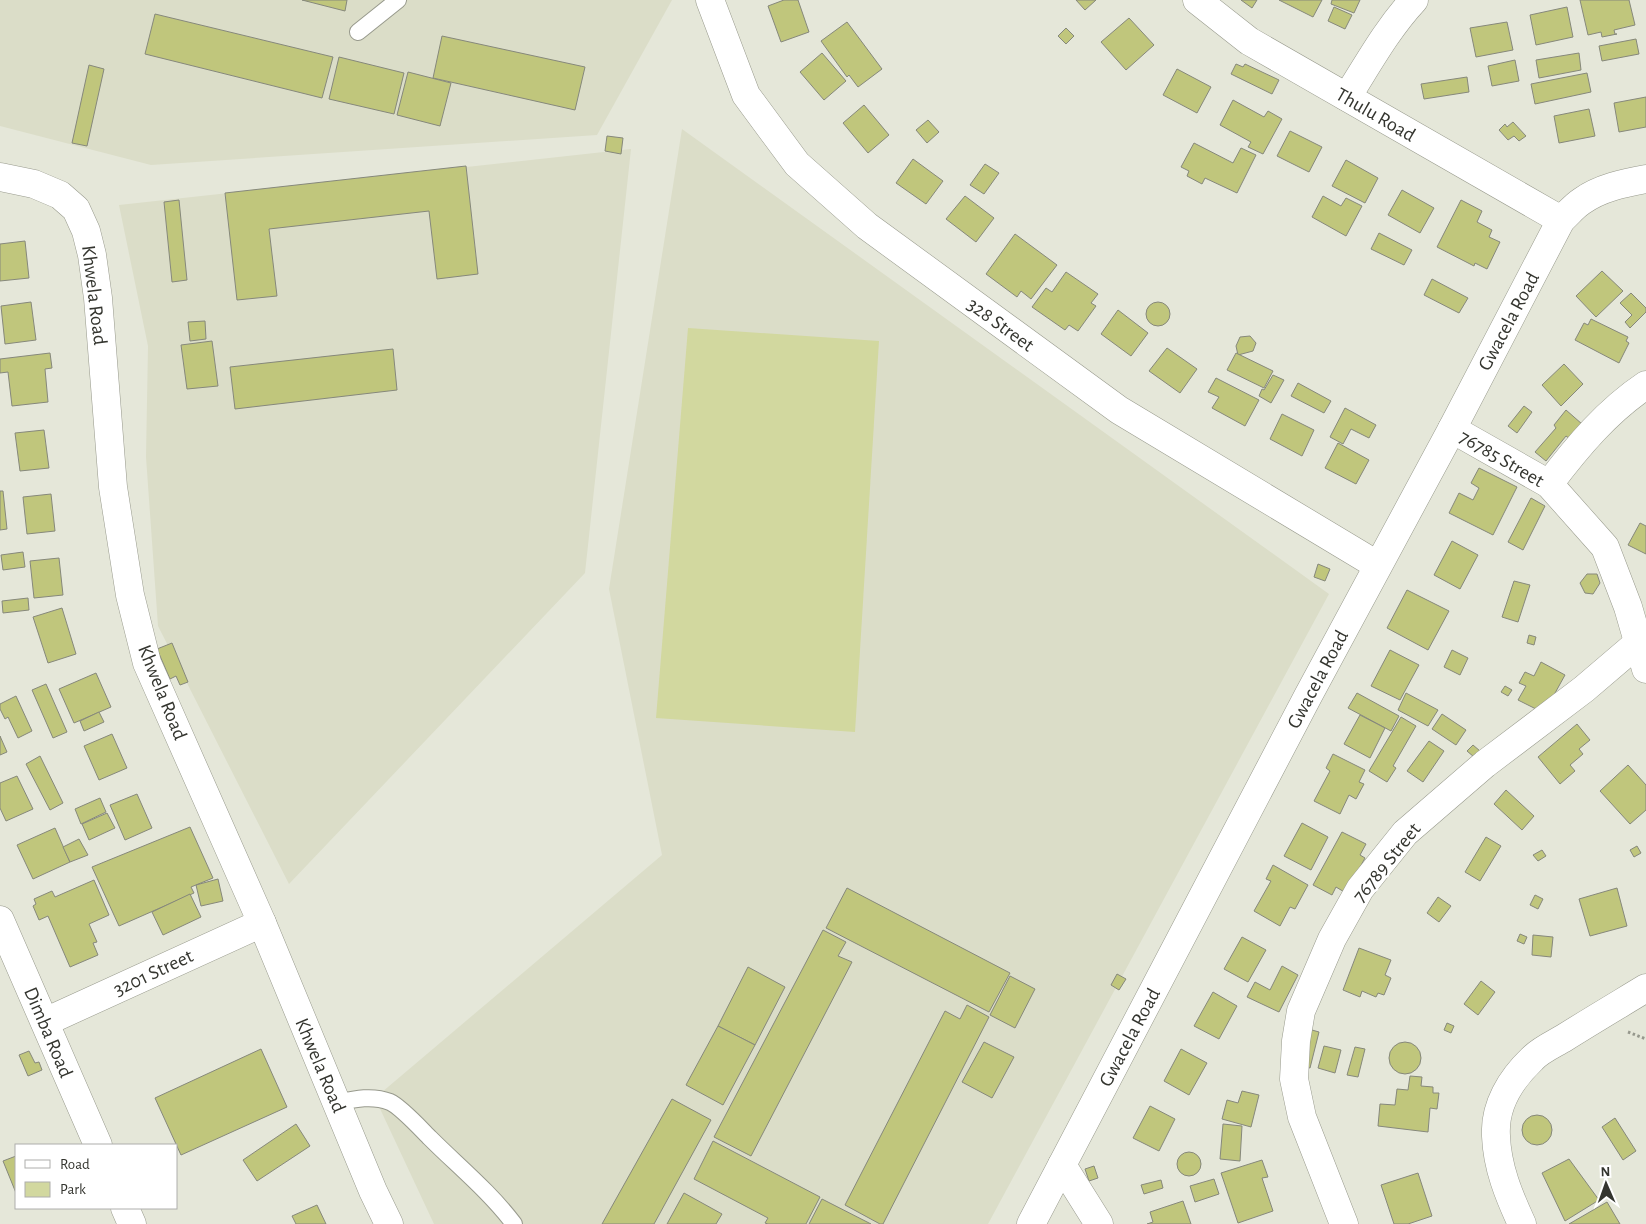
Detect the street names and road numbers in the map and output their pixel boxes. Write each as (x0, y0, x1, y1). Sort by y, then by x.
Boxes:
street label: Thulu Road (1332, 84, 1419, 146)
street label: Khwela Road (78, 244, 110, 346)
street label: Gwacela Road (1475, 269, 1543, 374)
street label: 328 Street (963, 294, 1038, 356)
street label: 76785 Street (1456, 427, 1548, 491)
street label: Gwacela Road (1284, 627, 1352, 732)
street label: Khwela Road (134, 642, 190, 743)
street label: 76789 Street (1349, 819, 1425, 906)
street label: 3201 Street (111, 946, 197, 1000)
street label: Dimba Road (20, 984, 76, 1081)
street label: Gwacela Road (1096, 985, 1164, 1090)
street label: Khwela Road (291, 1015, 349, 1116)

